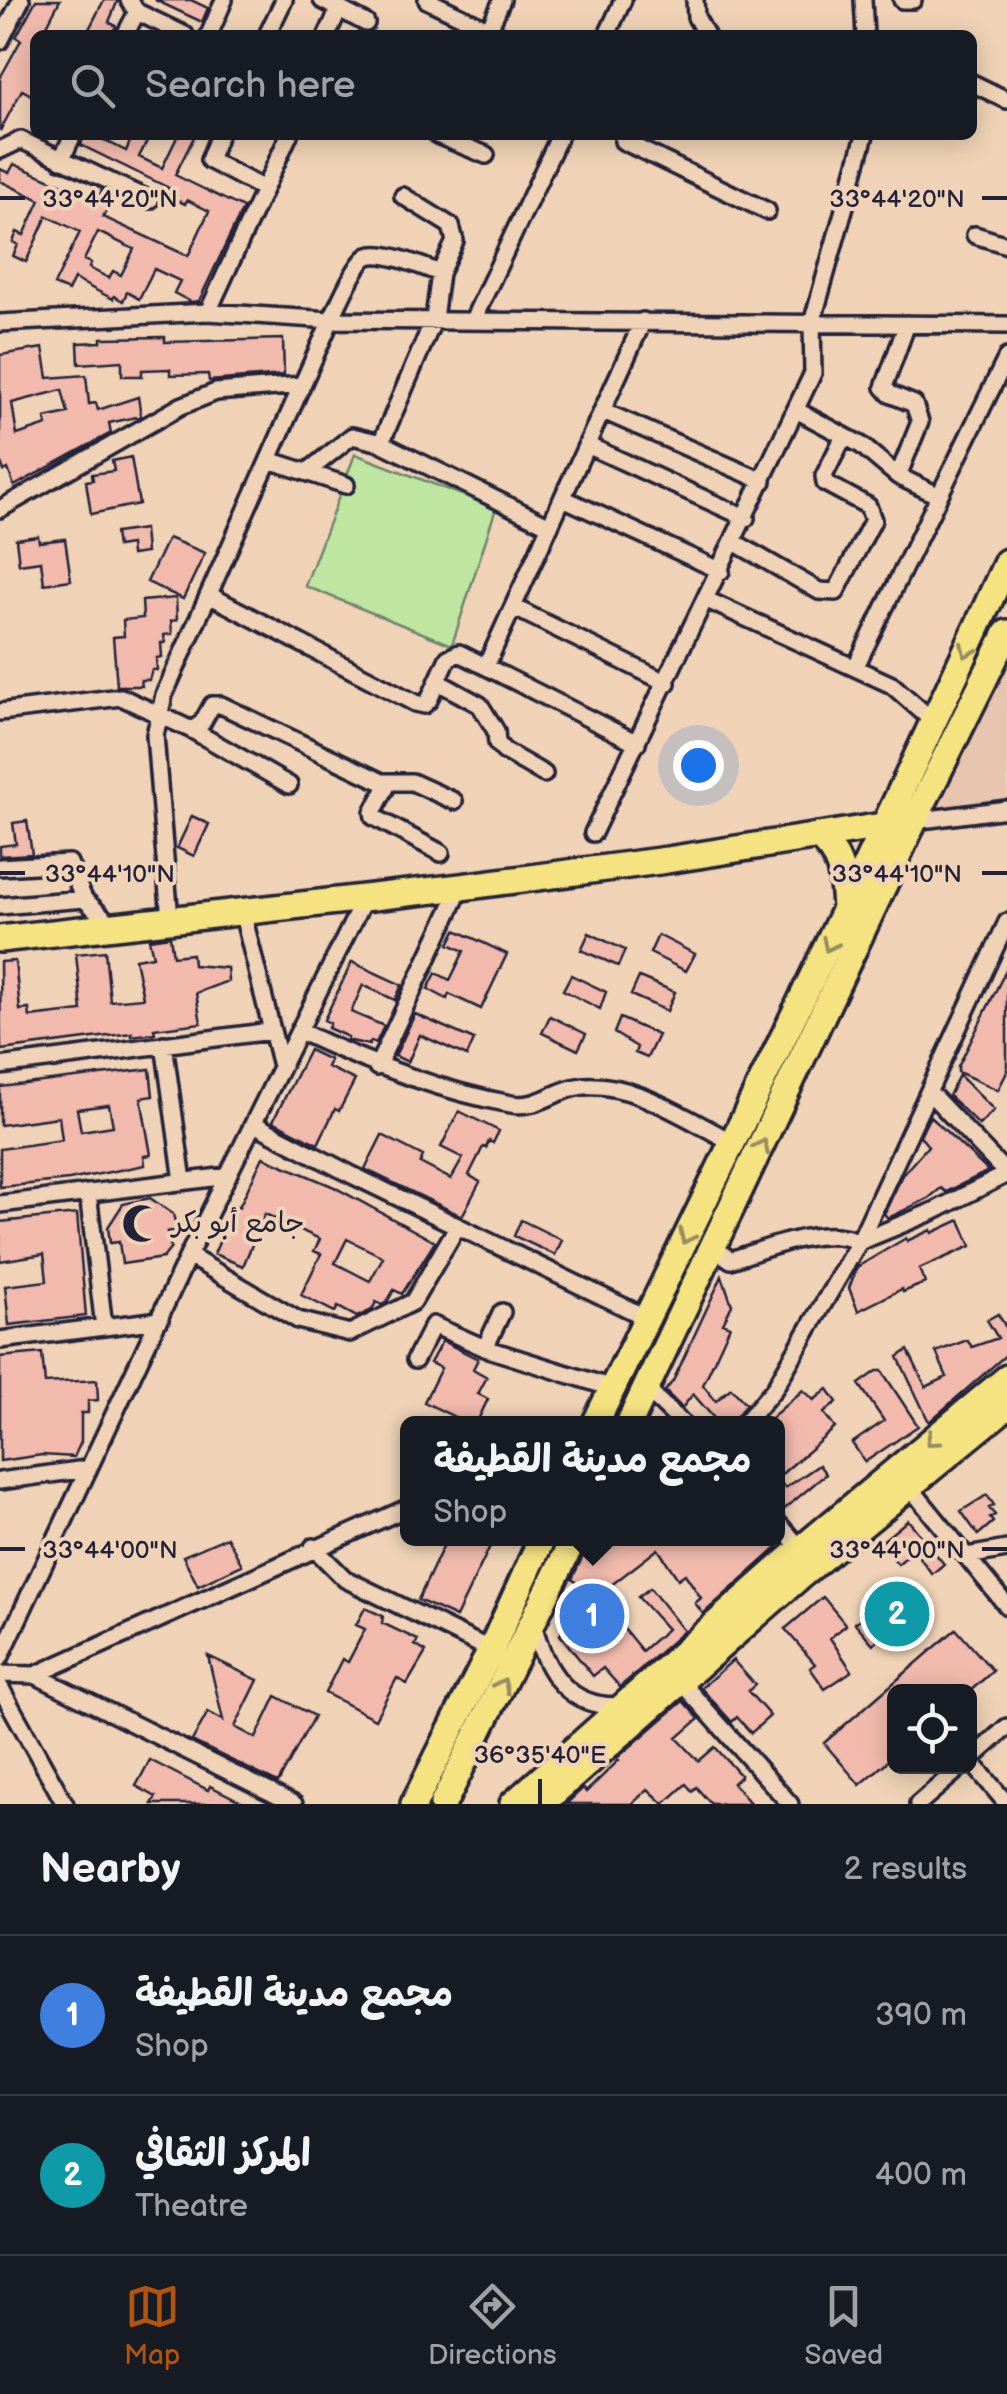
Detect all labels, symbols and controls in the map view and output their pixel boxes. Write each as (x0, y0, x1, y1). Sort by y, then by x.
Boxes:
search box (30, 30, 977, 140)
icon: search (65, 58, 120, 113)
text: Search here (145, 63, 356, 108)
text: 33°44'20"N (42, 184, 178, 215)
text: 33°44'20"N (829, 184, 965, 215)
one-way arrow (959, 641, 979, 659)
your location (673, 740, 724, 791)
text: 33°44'10"N (45, 859, 175, 890)
text: 33°44'10"N (832, 859, 962, 890)
one-way arrow (821, 935, 841, 953)
one-way arrow (750, 1138, 770, 1156)
mosque icon: جامع أبو بكر (121, 1202, 163, 1244)
place label: جامع أبو بكر (170, 1207, 304, 1242)
one-way arrow (679, 1227, 698, 1245)
popup (400, 1416, 785, 1546)
one-way arrow (925, 1428, 943, 1446)
text: مجمع مدينة القطيفة (433, 1438, 752, 1483)
text: Shop (433, 1493, 507, 1532)
text: 33°44'00"N (42, 1535, 178, 1566)
text: 33°44'00"N (829, 1535, 965, 1566)
pin: 2 (864, 1576, 930, 1652)
pin: 1 (560, 1578, 624, 1654)
one-way arrow (490, 1678, 509, 1696)
map controls (887, 1684, 977, 1774)
button: locate (887, 1684, 977, 1774)
text: 36°35'40"E (474, 1740, 606, 1771)
text: Nearby (40, 1844, 180, 1895)
text: 2 results (843, 1850, 967, 1889)
text: مجمع مدينة القطيفة (135, 1972, 453, 2017)
text: 1 (66, 1996, 79, 2035)
text: 390 m (875, 1996, 967, 2035)
text: Shop (135, 2027, 209, 2066)
text: المركز الثقافي (135, 2132, 311, 2177)
text: 2 (63, 2156, 82, 2195)
text: 400 m (875, 2156, 967, 2195)
text: Theatre (135, 2187, 248, 2226)
tab: Map (124, 2279, 180, 2372)
tab: Directions (428, 2279, 557, 2372)
tab: Saved (805, 2279, 883, 2372)

